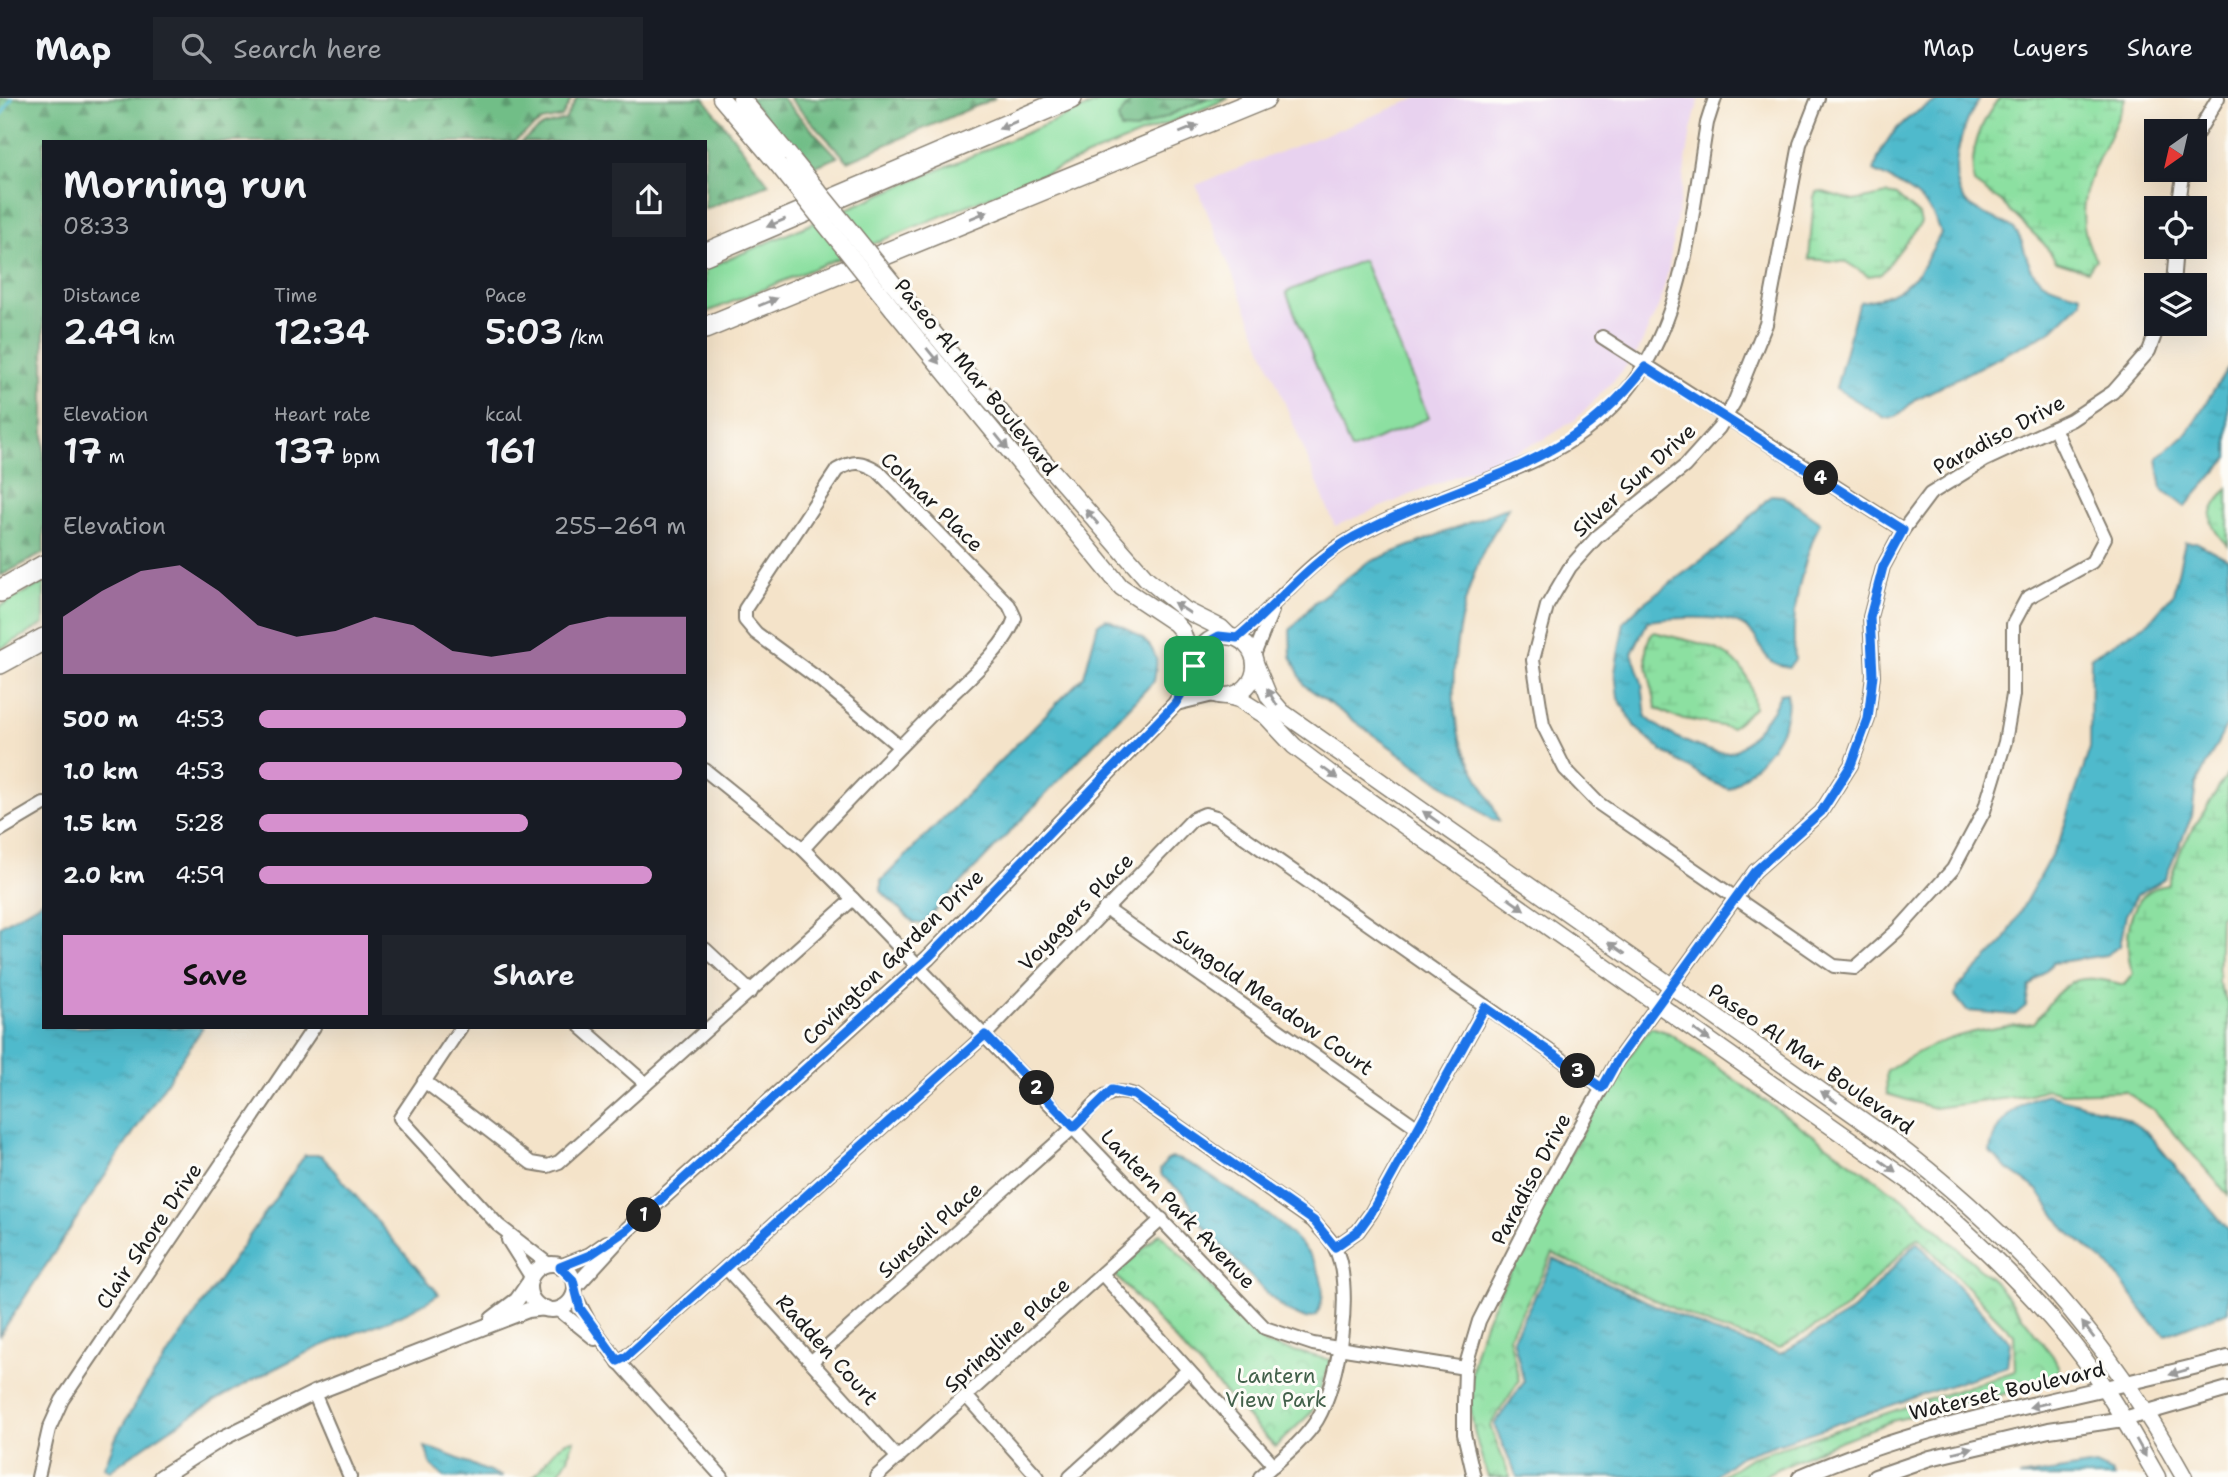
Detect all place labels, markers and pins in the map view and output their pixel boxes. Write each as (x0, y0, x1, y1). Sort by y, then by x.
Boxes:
pin: 4 (1804, 460, 1839, 496)
pin (1164, 636, 1224, 696)
pin: 3 (1560, 1054, 1596, 1088)
pin: 2 (1020, 1070, 1054, 1105)
pin: 1 (626, 1198, 662, 1232)

